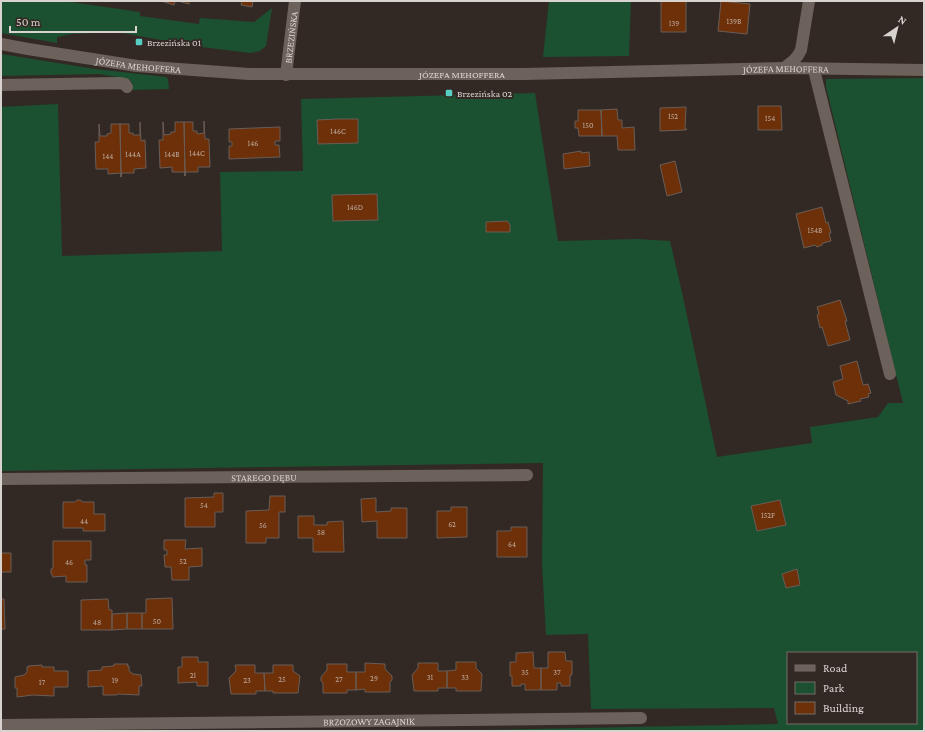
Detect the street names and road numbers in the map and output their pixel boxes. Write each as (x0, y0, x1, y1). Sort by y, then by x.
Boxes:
street label: BRZEZIŃSKA (282, 10, 300, 64)
street label: JÓZEFA MEHOFFERA (94, 54, 182, 75)
street label: JÓZEFA MEHOFFERA (742, 63, 829, 75)
street label: JÓZEFA MEHOFFERA (418, 69, 505, 80)
street label: STAREGO DĘBU (231, 472, 297, 483)
street label: BRZOZOWY ZAGAJNIK (323, 715, 415, 727)

